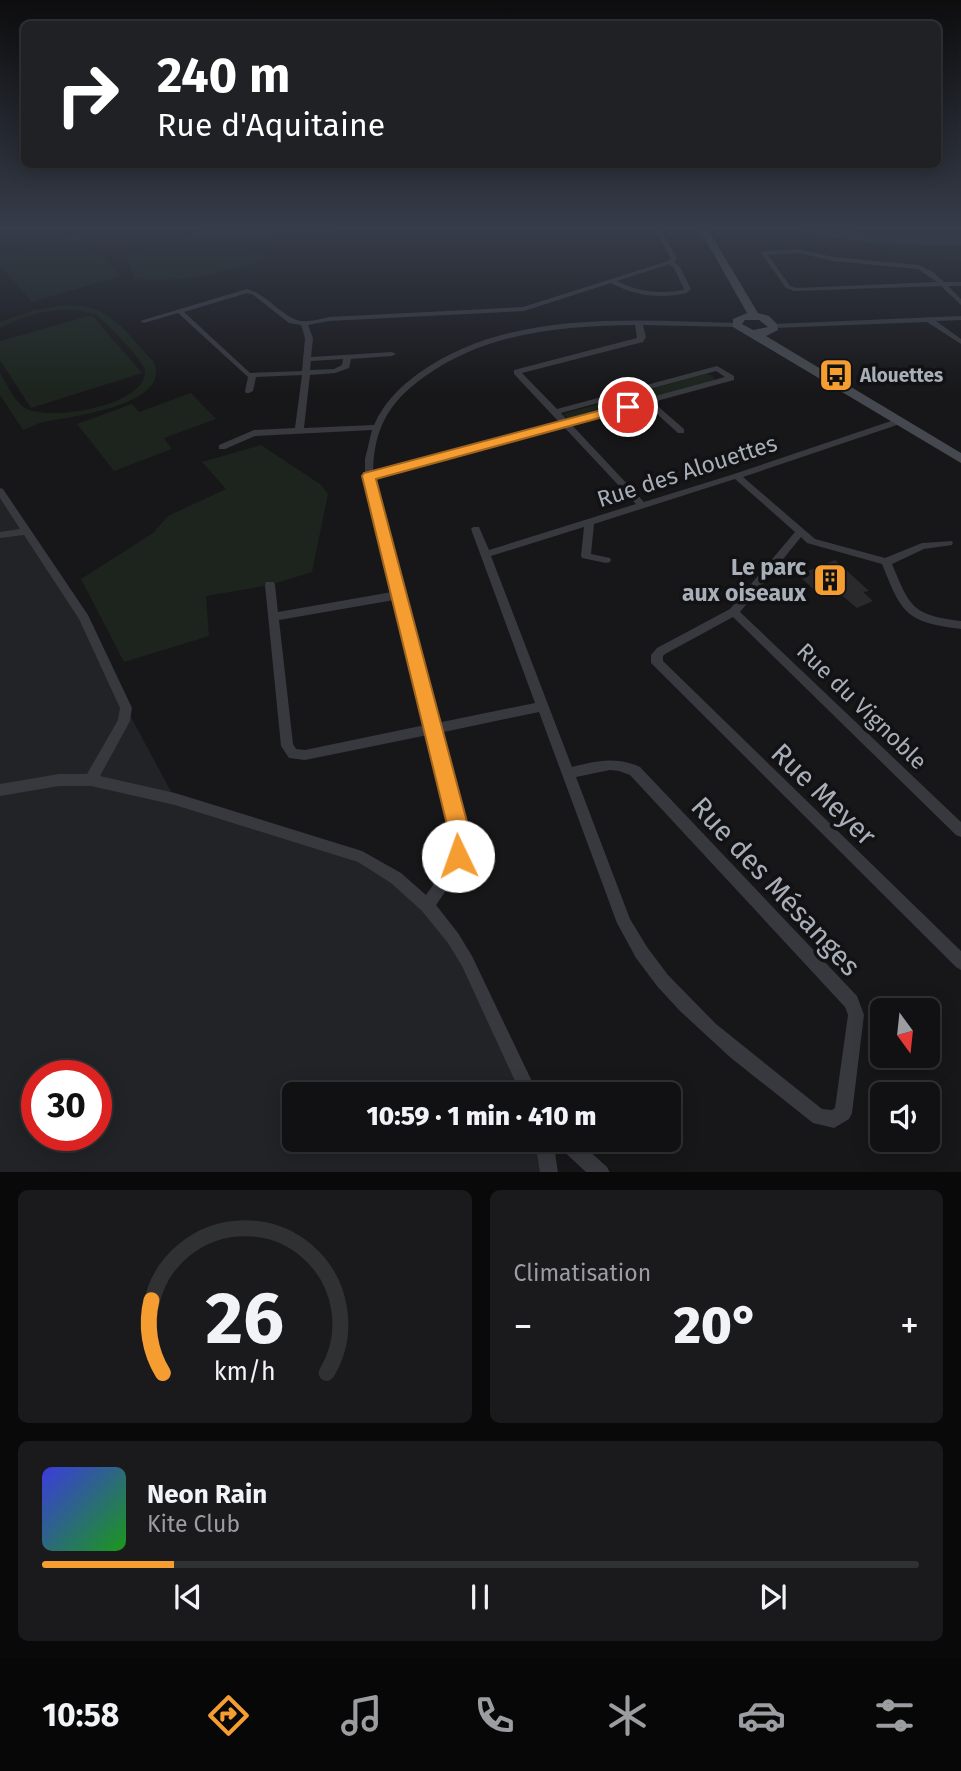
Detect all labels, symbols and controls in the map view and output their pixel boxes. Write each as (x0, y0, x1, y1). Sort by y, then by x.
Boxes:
text: 240 m (157, 46, 290, 105)
icon: right (42, 49, 133, 140)
text: Rue d'Aquitaine (157, 106, 385, 144)
bus stop icon: Alouettes (817, 356, 855, 394)
place label: Alouettes (859, 364, 943, 387)
pin (598, 377, 658, 437)
icon: arrive (609, 388, 647, 426)
street label: Rue des Alouettes (593, 429, 781, 513)
place label: Le parc aux oiseaux (682, 553, 806, 607)
building icon: Le parc aux oiseaux (811, 561, 849, 599)
street label: Rue du Vignoble (791, 637, 933, 775)
street label: Rue Meyer (765, 736, 883, 852)
street label: Rue des Mésanges (684, 790, 867, 983)
position arrow (421, 819, 495, 893)
north arrow (870, 998, 940, 1068)
map controls (870, 998, 940, 1152)
speed limit sign: 30 (21, 1060, 112, 1151)
button: sound (870, 1082, 940, 1152)
text: 10:59 · 1 min · 410 m (367, 1101, 596, 1132)
text: Climatisation (514, 1259, 651, 1287)
text: 26 (205, 1275, 284, 1362)
text: 20° (674, 1294, 759, 1357)
text: − (514, 1303, 533, 1349)
text: + (900, 1303, 919, 1349)
text: km/h (214, 1356, 276, 1386)
text: Neon Rain (147, 1479, 267, 1510)
text: Kite Club (147, 1510, 240, 1538)
icon: previous (169, 1578, 207, 1616)
icon: pause (461, 1578, 499, 1616)
icon: next (754, 1578, 792, 1616)
icon: directions (204, 1691, 253, 1740)
icon: music (337, 1691, 386, 1740)
icon: phone (470, 1691, 519, 1740)
icon: climate (603, 1691, 652, 1740)
icon: car (737, 1691, 786, 1740)
icon: filters (870, 1691, 919, 1740)
text: 10:58 (42, 1696, 119, 1734)

